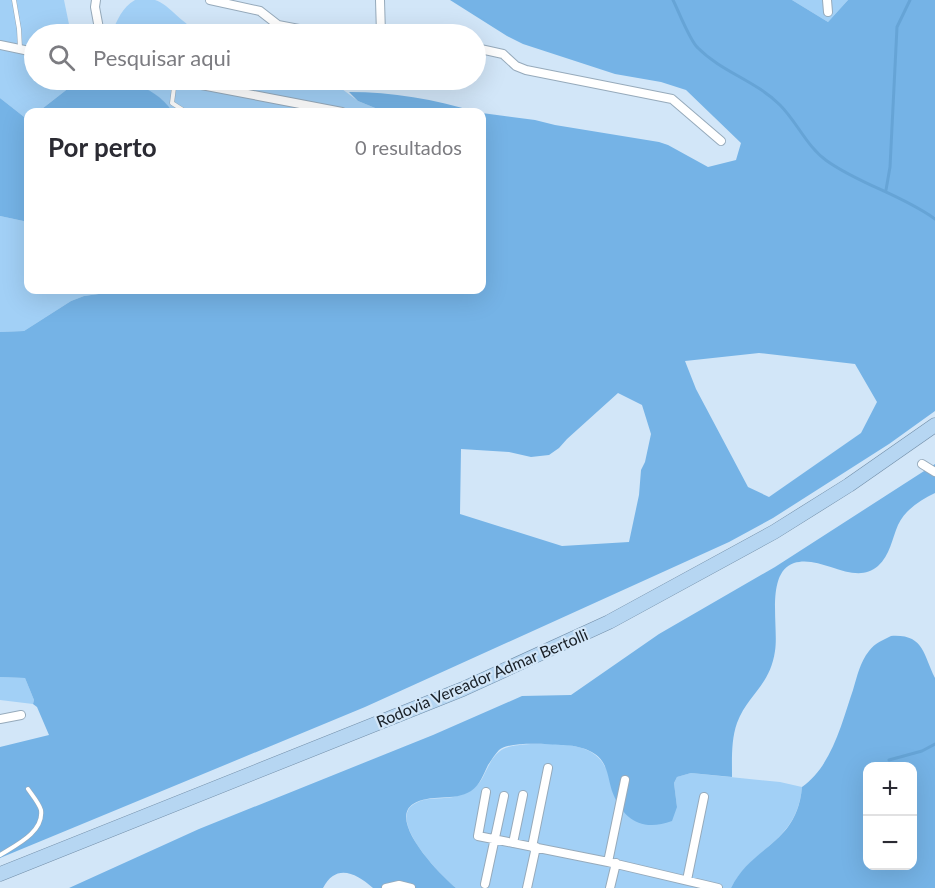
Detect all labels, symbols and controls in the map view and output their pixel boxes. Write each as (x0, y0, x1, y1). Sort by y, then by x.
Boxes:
search box (24, 24, 486, 90)
icon: search (45, 41, 78, 74)
text: Pesquisar aqui (93, 44, 231, 71)
text: Por perto (48, 131, 157, 163)
text: 0 resultados (355, 135, 462, 159)
street label: Rodovia Vereador Admar Bertolli (373, 624, 590, 731)
map controls (863, 762, 917, 870)
button: + (863, 762, 917, 816)
button: − (863, 816, 917, 870)

